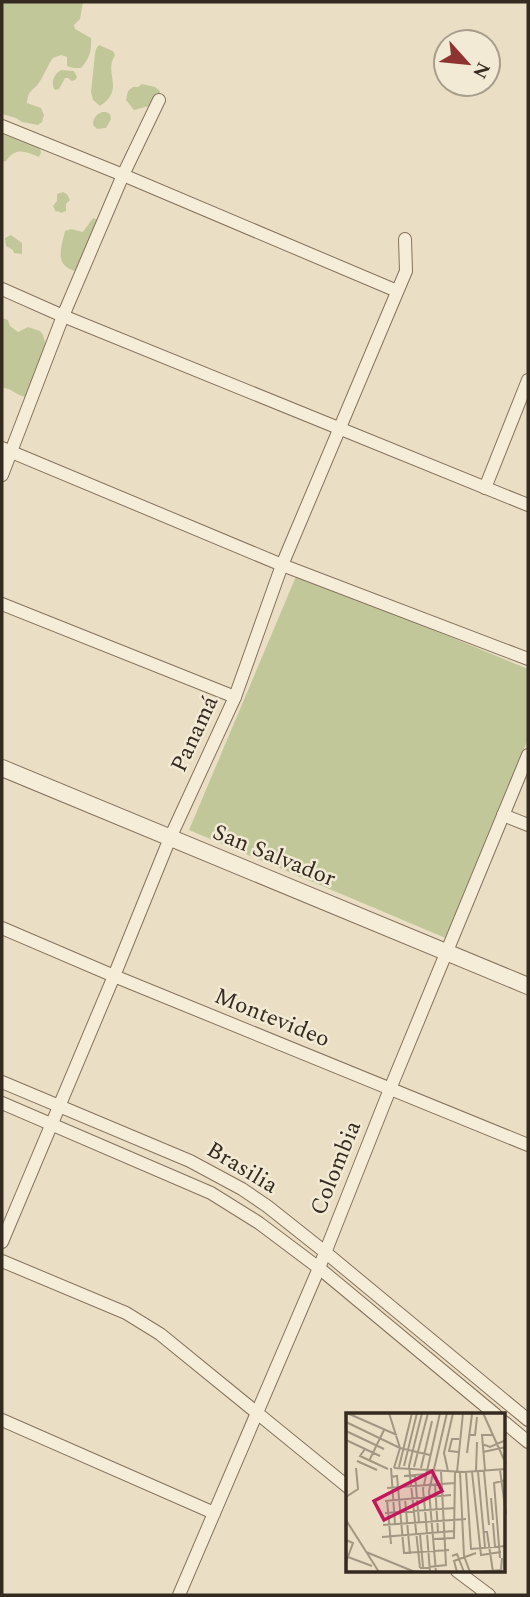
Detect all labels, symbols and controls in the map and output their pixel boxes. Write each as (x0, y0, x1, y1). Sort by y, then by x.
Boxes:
north arrow (432, 28, 502, 98)
text: N (464, 57, 497, 84)
street label: Panamá (162, 690, 228, 778)
street label: San Salvador (207, 815, 341, 897)
street label: Montevideo (209, 979, 335, 1057)
street label: Colombia (301, 1115, 371, 1221)
street label: Brasilia (200, 1133, 284, 1203)
inset map (346, 1413, 505, 1572)

